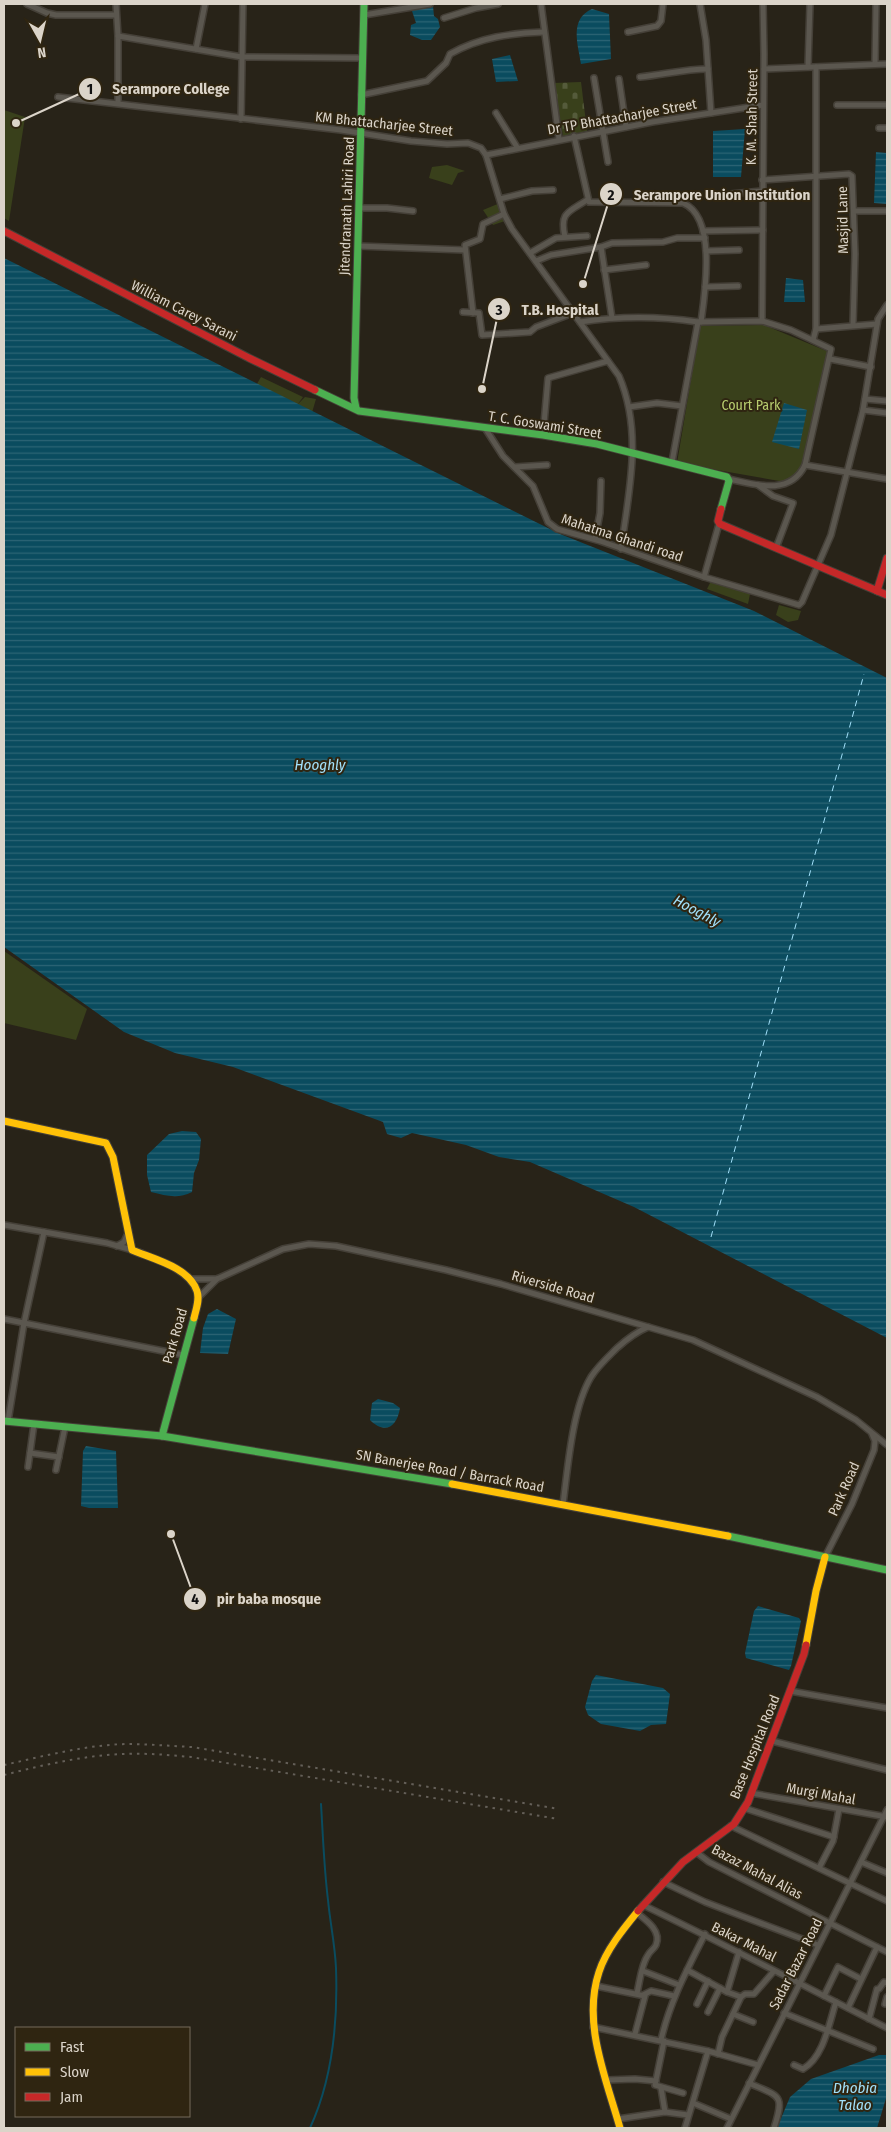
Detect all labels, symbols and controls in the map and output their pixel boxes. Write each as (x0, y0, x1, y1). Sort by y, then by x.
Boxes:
north arrow (15, 15, 65, 65)
text: N (36, 43, 47, 61)
street label: K. M. Shah Street (743, 68, 761, 165)
callout: Serampore College (78, 74, 240, 104)
text: 1 (87, 80, 93, 98)
text: Serampore College (112, 80, 230, 98)
street label: Dr TP Bhattacharjee Street (546, 95, 698, 139)
street label: KM Bhattacharjee Street (314, 108, 454, 140)
street label: Jitendranath Lahiri Road (336, 136, 358, 276)
callout: Serampore Union Institution (599, 179, 820, 209)
text: 2 (607, 186, 615, 204)
text: Serampore Union Institution (634, 186, 810, 204)
street label: Masjid Lane (834, 186, 852, 254)
street label: William Carey Sarani (128, 277, 240, 345)
callout: T.B. Hospital (486, 294, 608, 324)
text: 3 (494, 301, 503, 319)
text: T.B. Hospital (522, 301, 599, 319)
park label: Court Park (721, 397, 781, 414)
street label: T. C. Goswami Street (487, 408, 603, 442)
street label: Mahatma Ghandi road (559, 510, 685, 566)
water label: Hooghly (295, 756, 347, 774)
water label: Hooghly (670, 891, 725, 932)
street label: Riverside Road (510, 1267, 596, 1307)
street label: Park Road (159, 1306, 191, 1366)
street label: SN Banerjee Road / Barrack Road (355, 1446, 545, 1496)
street label: Park Road (825, 1459, 863, 1519)
callout: pir baba mosque (182, 1584, 332, 1614)
text: 4 (191, 1590, 199, 1608)
text: pir baba mosque (217, 1590, 322, 1608)
street label: Base Hospital Road (726, 1693, 784, 1801)
street label: Murgi Mahal (785, 1780, 857, 1808)
street label: Bazaz Mahal Alias (709, 1841, 805, 1903)
street label: Sadar Bazar Road (766, 1915, 826, 2013)
street label: Bakar Mahal (709, 1918, 780, 1966)
legend (15, 2027, 190, 2117)
text: Fast (60, 2038, 84, 2056)
text: Slow (60, 2063, 89, 2081)
water label: Dhobia Talao (833, 2079, 877, 2114)
text: Jam (60, 2088, 83, 2106)

